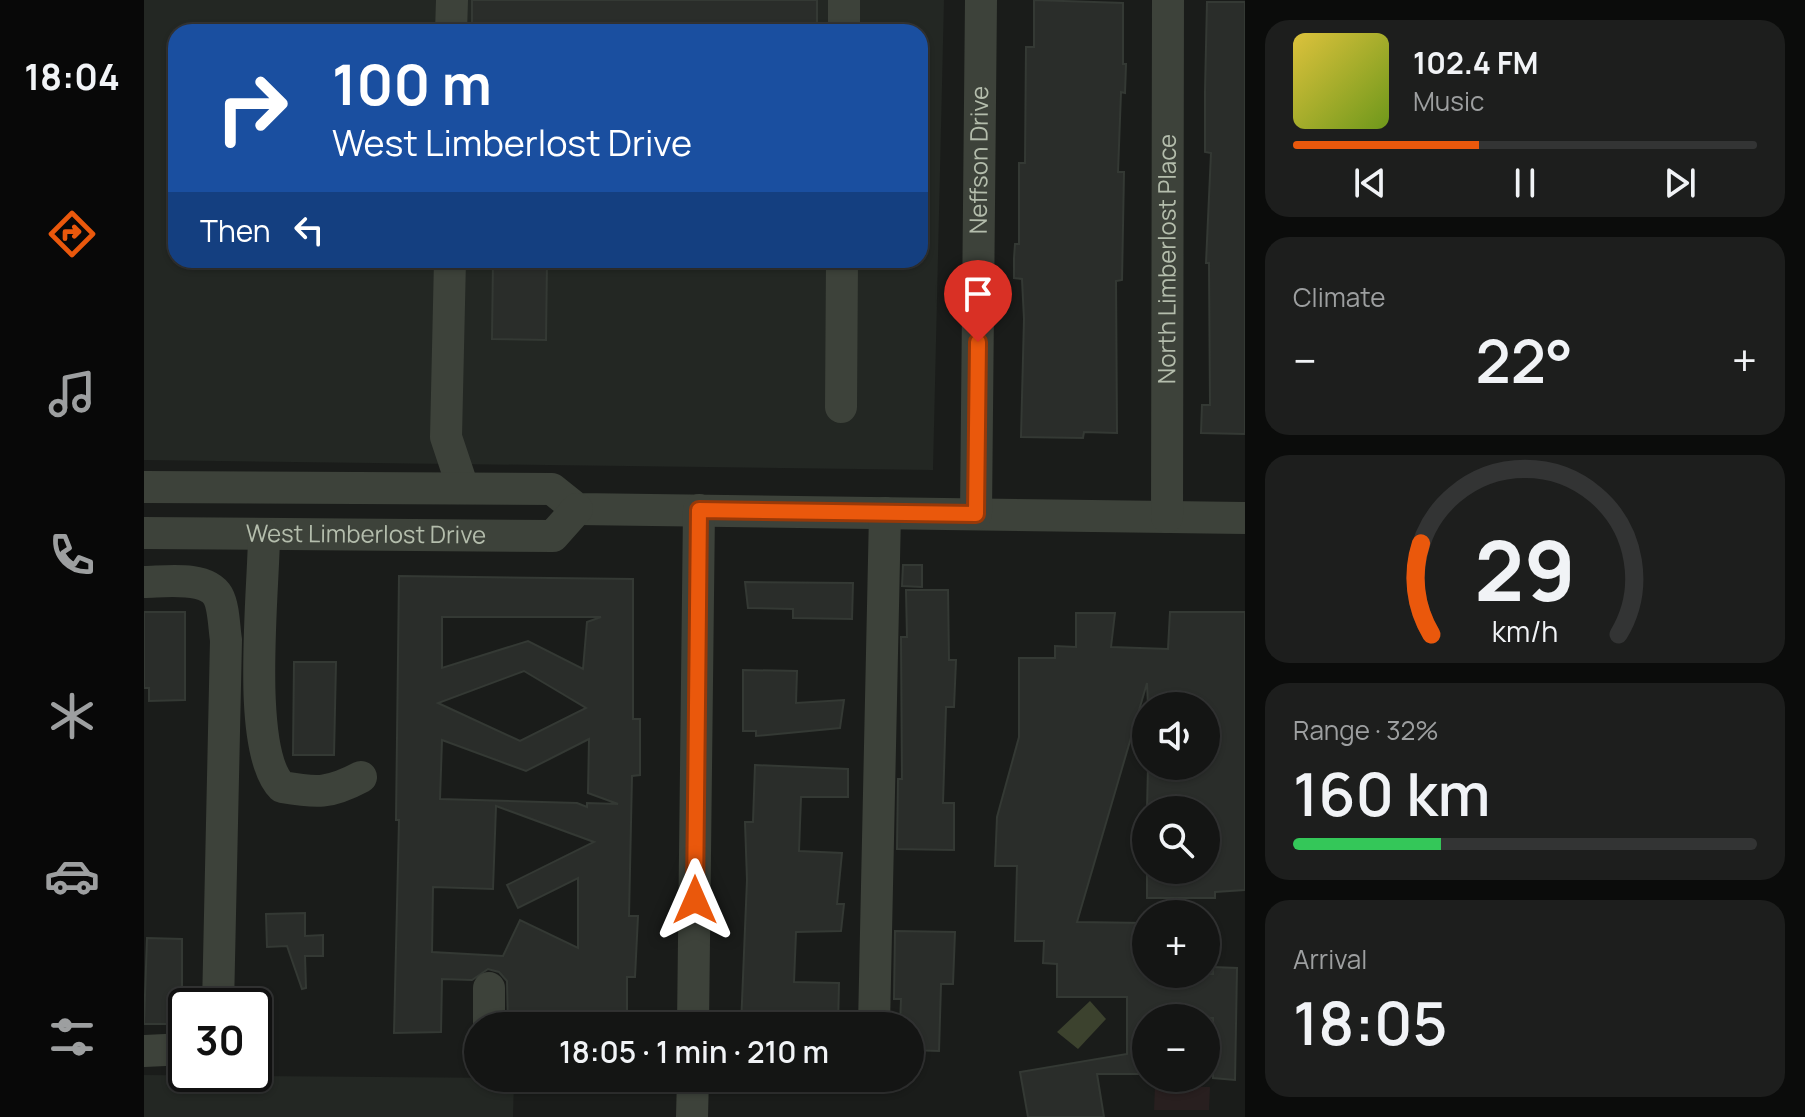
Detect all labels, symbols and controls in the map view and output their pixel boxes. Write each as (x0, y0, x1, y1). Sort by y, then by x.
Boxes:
text: 102.4 FM (1413, 42, 1538, 83)
text: 100 m (332, 45, 492, 122)
text: 18:04 (24, 52, 120, 101)
icon: right (200, 56, 304, 160)
text: Music (1413, 83, 1484, 119)
street label: Neffson Drive (961, 86, 995, 234)
text: West Limberlost Drive (332, 118, 692, 167)
street label: North Limberlost Place (1149, 134, 1183, 384)
icon: previous (1348, 161, 1392, 205)
icon: pause (1503, 161, 1547, 205)
icon: next (1658, 161, 1702, 205)
icon: directions (44, 206, 100, 262)
icon: left (287, 208, 331, 252)
text: Then (200, 210, 271, 251)
pin (944, 260, 1012, 342)
icon: arrive (956, 272, 1000, 316)
text: Climate (1293, 279, 1385, 315)
text: 22° (1475, 319, 1573, 401)
text: − (1293, 330, 1317, 390)
text: + (1732, 330, 1757, 390)
icon: music (44, 366, 100, 422)
text: 29 (1474, 511, 1576, 625)
street label: West Limberlost Drive (246, 516, 486, 551)
icon: phone (44, 527, 100, 583)
text: km/h (1492, 612, 1558, 651)
icon: climate (44, 688, 100, 744)
map controls (1132, 692, 1220, 1092)
button: sound (1132, 692, 1220, 780)
text: Range · 32% (1293, 712, 1439, 748)
text: 160 km (1293, 752, 1491, 834)
button: search (1132, 796, 1220, 884)
icon: car (44, 848, 100, 904)
position arrow (653, 858, 737, 942)
button: + (1132, 900, 1220, 988)
text: Arrival (1293, 941, 1367, 977)
text: 18:05 (1293, 981, 1448, 1063)
speed limit sign: 30 (168, 988, 272, 1092)
button: − (1132, 1004, 1220, 1092)
icon: filters (44, 1009, 100, 1065)
text: 18:05 · 1 min · 210 m (559, 1031, 829, 1072)

